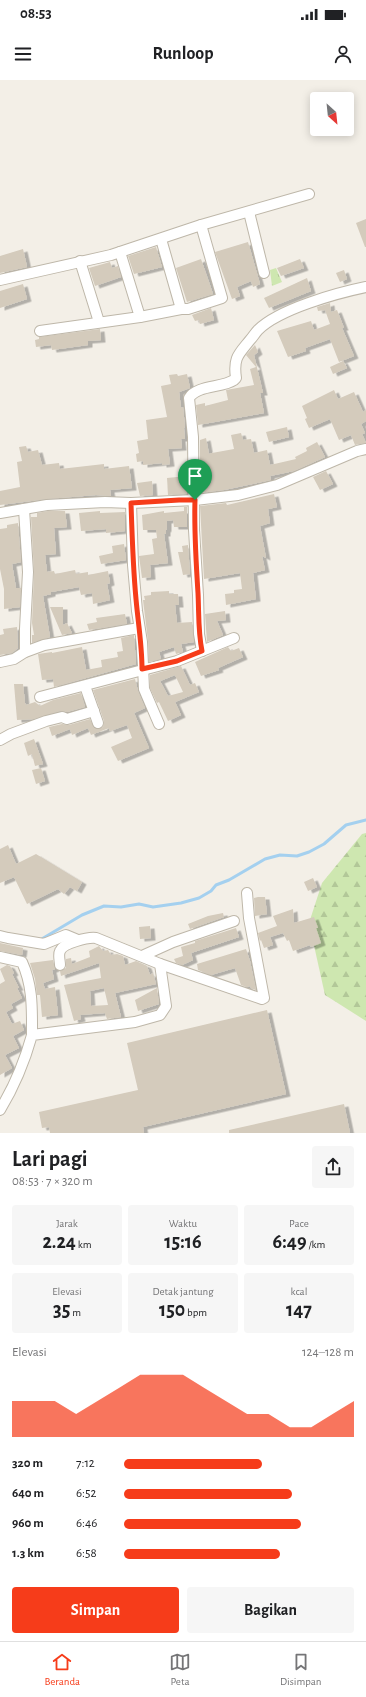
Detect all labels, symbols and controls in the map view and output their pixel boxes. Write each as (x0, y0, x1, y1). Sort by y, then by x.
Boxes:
text: 08:53 (20, 6, 52, 21)
icon: menu (12, 43, 34, 65)
icon: person (332, 43, 354, 65)
text: Runloop (153, 45, 213, 63)
north arrow (310, 92, 354, 136)
map controls (310, 92, 354, 136)
pin (178, 459, 212, 500)
icon: arrive (184, 465, 206, 487)
button: share (312, 1146, 354, 1188)
text: Lari pagi (12, 1148, 87, 1170)
text: 08:53 · 7 × 320 m (12, 1175, 93, 1188)
text: Jarak (56, 1218, 78, 1229)
text: Waktu (169, 1218, 197, 1229)
text: Pace (289, 1218, 309, 1229)
text: 2.24 (42, 1232, 76, 1252)
text: 15:16 (164, 1232, 202, 1252)
text: 6:49 (273, 1232, 307, 1252)
text: km (76, 1239, 92, 1250)
text: /km (307, 1239, 325, 1250)
text: Elevasi (52, 1286, 82, 1297)
text: Detak jantung (152, 1286, 214, 1297)
text: kcal (291, 1286, 307, 1297)
text: 35 (53, 1300, 70, 1320)
text: 150 (159, 1300, 185, 1320)
text: 147 (286, 1300, 312, 1320)
text: m (70, 1307, 81, 1318)
text: bpm (185, 1307, 207, 1318)
text: Elevasi (12, 1346, 47, 1359)
text: 124–128 m (302, 1346, 354, 1359)
text: 320 m (12, 1457, 43, 1470)
text: 7:12 (76, 1457, 95, 1470)
text: 640 m (12, 1487, 44, 1500)
text: 6:52 (76, 1487, 96, 1500)
text: 960 m (12, 1517, 44, 1530)
text: 6:46 (76, 1517, 97, 1530)
text: 1.3 km (12, 1547, 44, 1560)
text: 6:58 (76, 1547, 97, 1560)
button: Simpan (12, 1587, 179, 1633)
button: Bagikan (187, 1587, 354, 1633)
tab: Beranda (44, 1651, 80, 1688)
tab: Peta (169, 1651, 191, 1688)
tab: Disimpan (280, 1651, 322, 1688)

